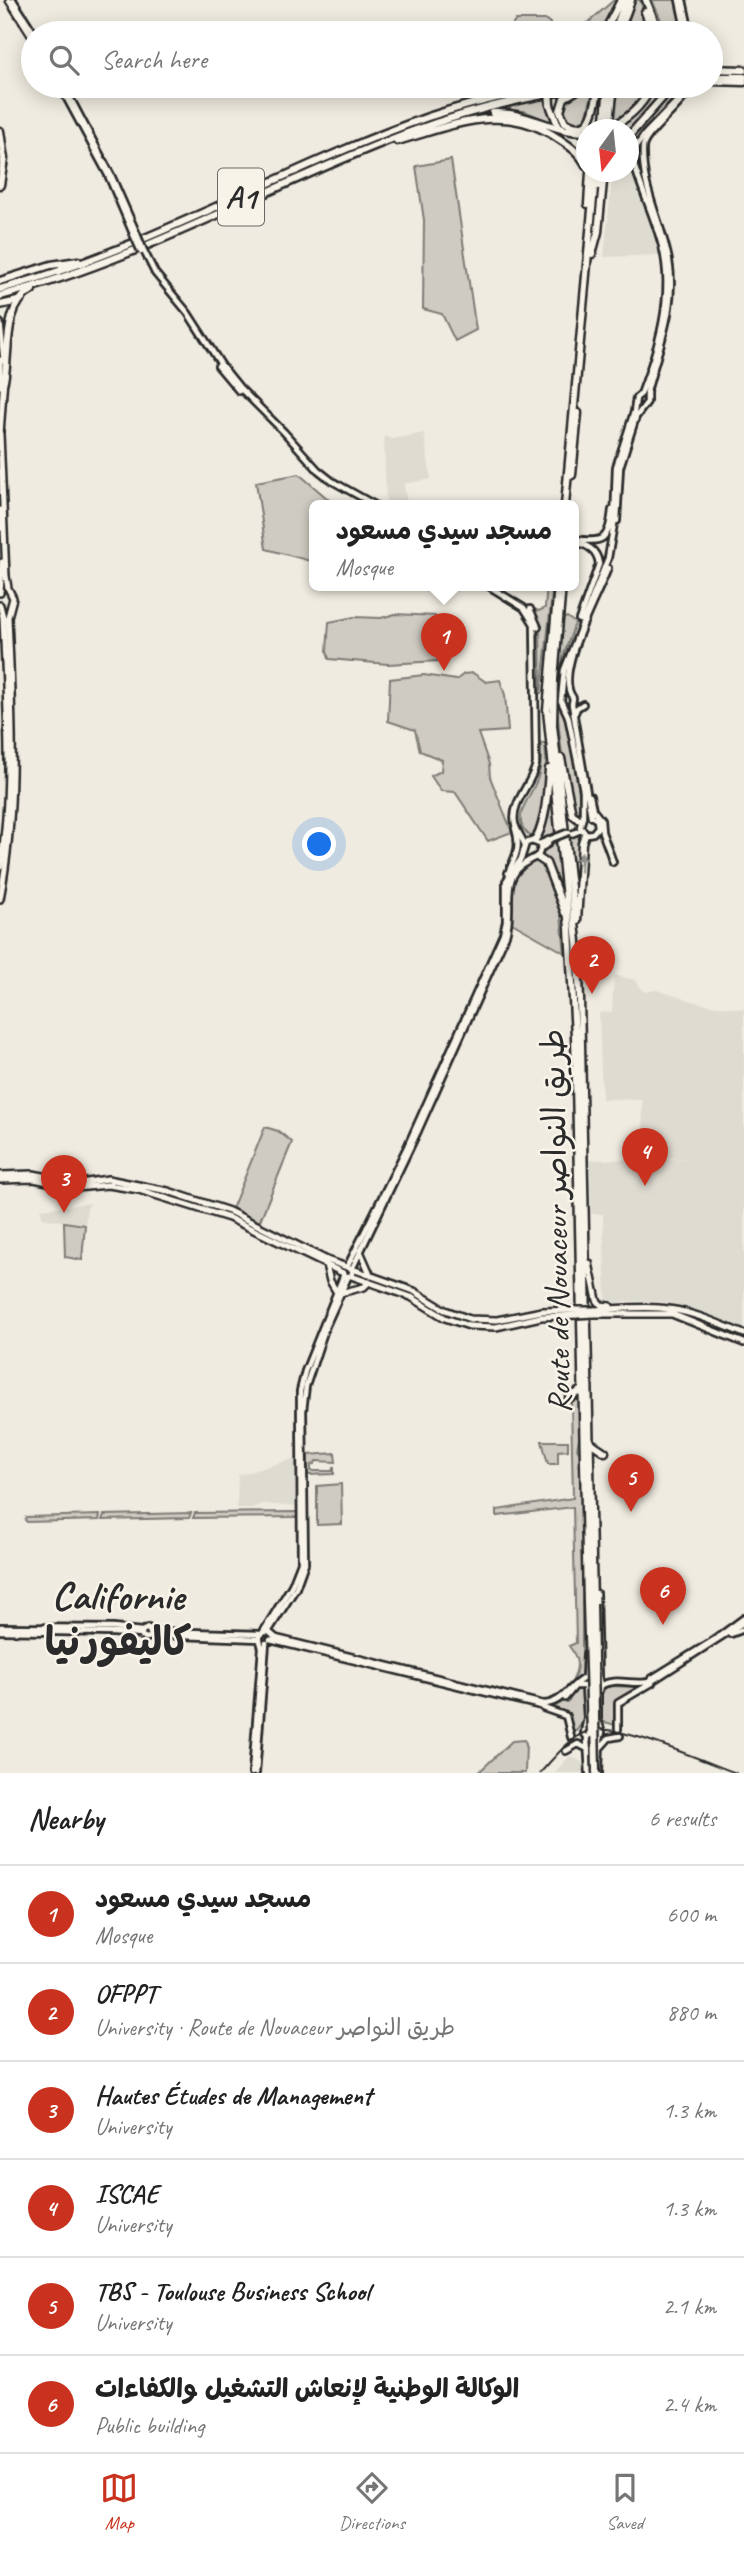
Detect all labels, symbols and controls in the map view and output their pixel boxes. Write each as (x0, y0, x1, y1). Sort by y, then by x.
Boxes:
search box (21, 21, 723, 98)
icon: search (45, 41, 83, 79)
text: Search here (101, 43, 207, 76)
north arrow (576, 119, 639, 182)
road number: A1 (218, 168, 264, 226)
popup (309, 500, 579, 591)
text: مسجد سيدي مسعود (336, 514, 552, 547)
text: Mosque (336, 553, 393, 582)
pin: 1 (421, 613, 467, 671)
your location (302, 827, 336, 861)
one-way arrow (575, 851, 586, 873)
pin: 2 (569, 936, 615, 994)
street label: Route de Nouaceur طريق النواصر (532, 1028, 580, 1414)
pin: 4 (622, 1128, 668, 1186)
pin: 3 (41, 1155, 87, 1213)
pin: 5 (608, 1454, 654, 1512)
pin: 6 (640, 1567, 686, 1625)
district label: Californie كاليفورنيا (45, 1571, 192, 1667)
text: Nearby (28, 1800, 104, 1838)
text: 6 results (649, 1804, 716, 1833)
text: مسجد سيدي مسعود (95, 1882, 311, 1915)
text: 1 (46, 1900, 56, 1929)
text: 600 m (667, 1900, 716, 1929)
text: Mosque (95, 1921, 152, 1950)
text: OFPPT (95, 1977, 157, 2010)
text: 2 (46, 1998, 56, 2027)
text: 880 m (667, 1998, 716, 2027)
text: University · Route de Nouaceur طريق النواصر (95, 2013, 455, 2042)
text: Hautes Études de Management (95, 2079, 372, 2112)
text: 3 (46, 2096, 56, 2125)
text: 1.3 km (663, 2096, 716, 2125)
text: University (95, 2112, 172, 2141)
text: ISCAE (95, 2177, 158, 2210)
text: 4 (46, 2194, 56, 2223)
text: 1.3 km (663, 2194, 716, 2223)
text: University (95, 2210, 172, 2239)
text: TBS - Toulouse Business School (95, 2275, 370, 2308)
text: 5 (46, 2292, 56, 2321)
text: 2.1 km (663, 2292, 716, 2321)
text: University (95, 2308, 172, 2337)
text: الوكالة الوطنية لإنعاش التشغيل والكفاءات (95, 2372, 519, 2405)
text: 6 (46, 2390, 56, 2419)
text: 2.4 km (663, 2390, 716, 2419)
text: Public building (95, 2411, 204, 2440)
tab: Map (100, 2469, 138, 2535)
tab: Directions (339, 2469, 405, 2535)
tab: Saved (606, 2469, 644, 2535)

